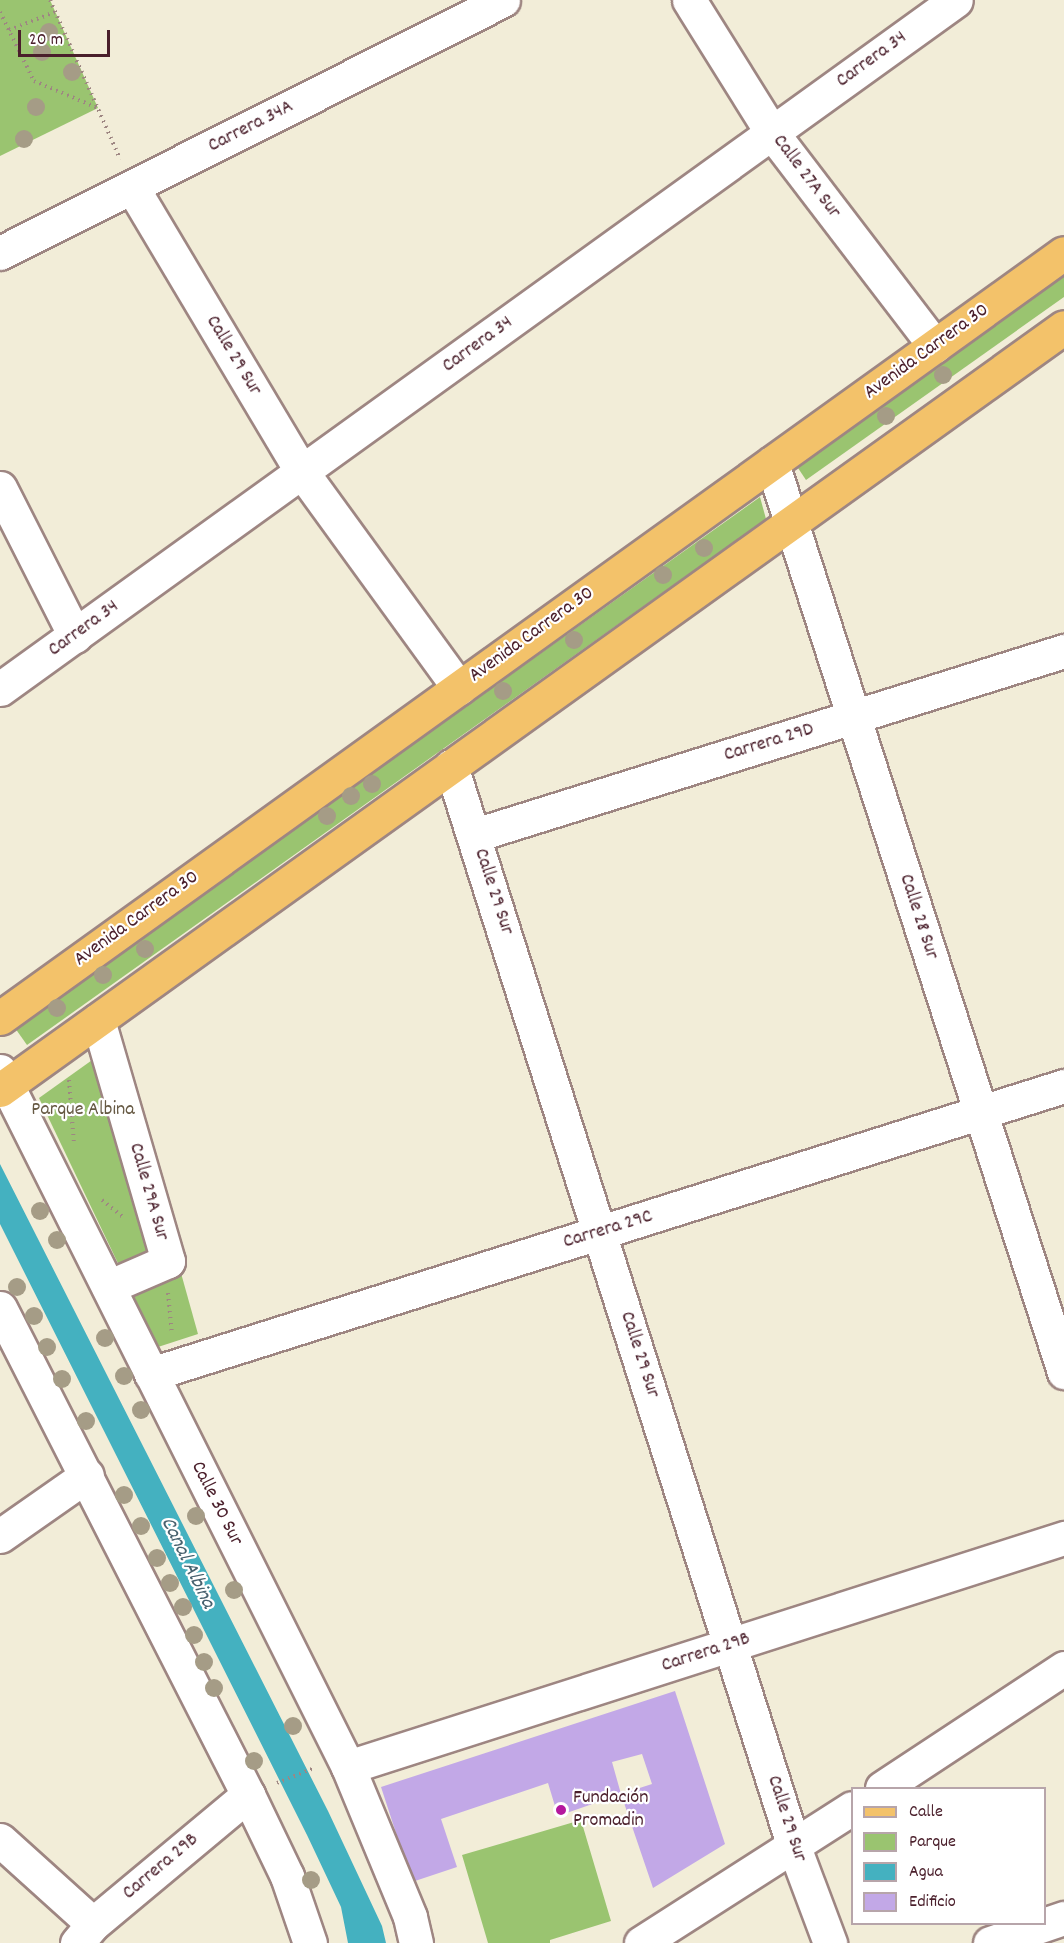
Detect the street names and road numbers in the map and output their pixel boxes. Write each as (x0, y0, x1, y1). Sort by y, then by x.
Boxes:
street label: Carrera 34 (832, 26, 912, 94)
street label: Carrera 34A (204, 95, 298, 159)
street label: Calle 27A Sur (767, 130, 845, 224)
street label: Avenida Carrera 30 (860, 299, 994, 405)
street label: Calle 29 Sur (200, 311, 266, 401)
street label: Carrera 34 (438, 311, 518, 379)
street label: Avenida Carrera 30 (465, 582, 599, 688)
street label: Carrera 34 (44, 595, 124, 663)
street label: Carrera 29D (721, 718, 817, 768)
street label: Calle 29 Sur (468, 846, 518, 938)
street label: Avenida Carrera 30 (70, 866, 204, 972)
street label: Calle 28 Sur (893, 871, 943, 963)
street label: Calle 29A Sur (123, 1140, 173, 1244)
street label: Carrera 29C (560, 1205, 656, 1255)
street label: Calle 29 Sur (614, 1309, 664, 1401)
street label: Calle 30 Sur (185, 1458, 247, 1550)
street label: Carrera 29B (659, 1627, 753, 1679)
street label: Calle 29 Sur (761, 1773, 811, 1865)
street label: Carrera 29B (118, 1828, 204, 1906)

